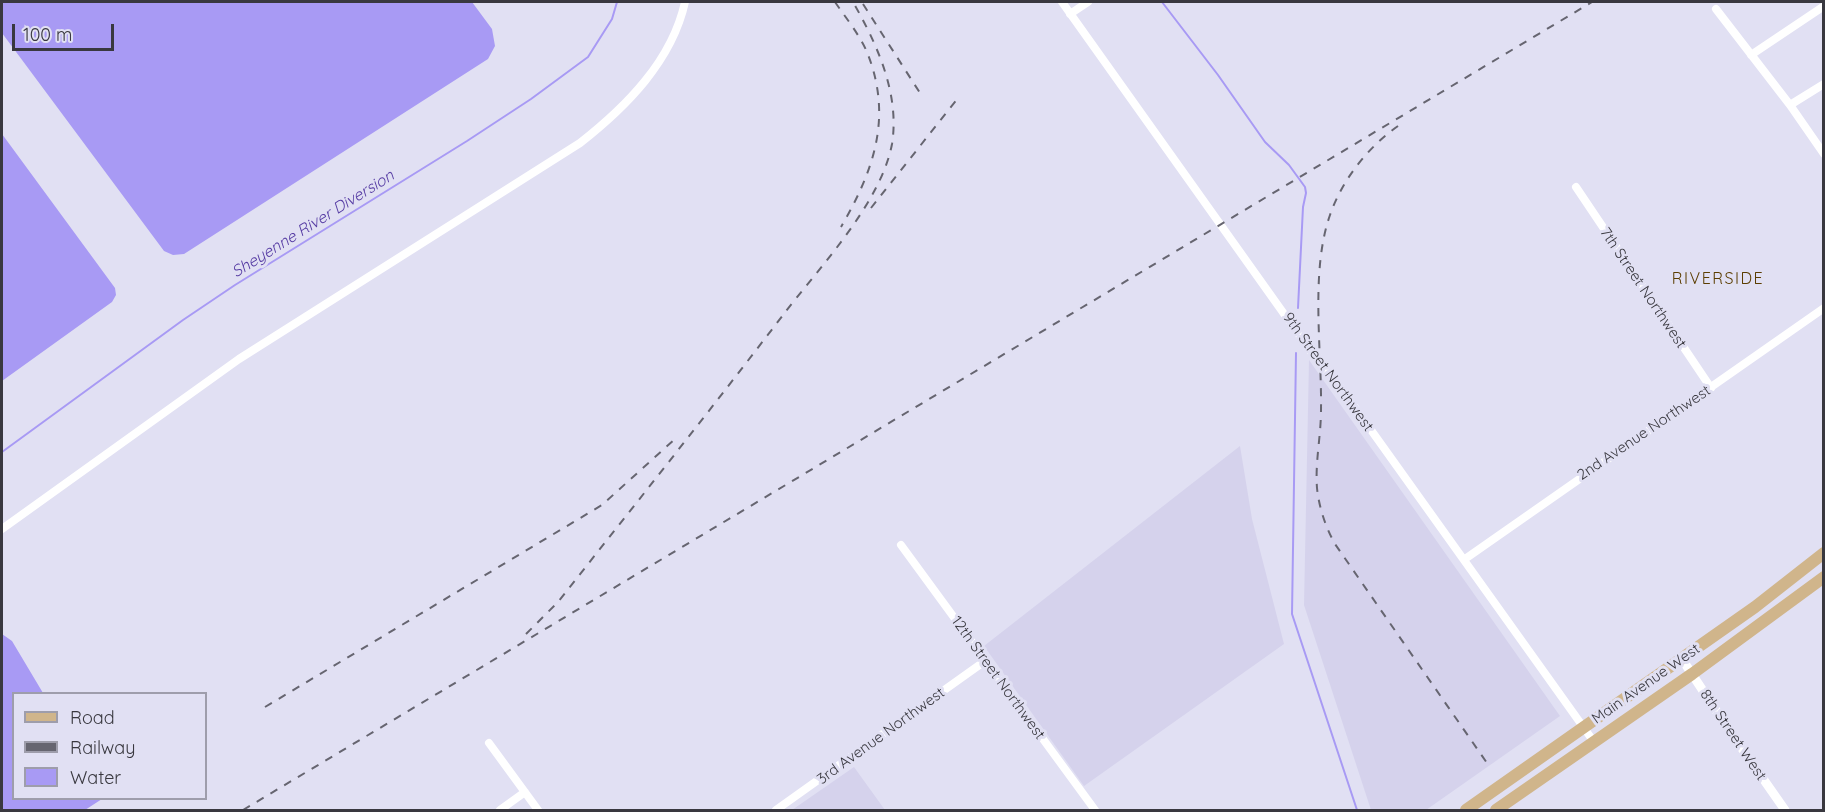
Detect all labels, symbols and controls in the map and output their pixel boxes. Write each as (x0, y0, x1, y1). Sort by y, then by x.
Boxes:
scale bar (15, 12, 117, 50)
text: 100 m (23, 23, 72, 46)
water label: Sheyenne River Diversion (228, 166, 398, 282)
street label: 7th Street Northwest (1596, 224, 1690, 352)
district label: RIVERSIDE (1672, 269, 1764, 289)
street label: 9th Street Northwest (1279, 309, 1377, 435)
street label: 2nd Avenue Northwest (1574, 382, 1714, 484)
street label: 12th Street Northwest (947, 613, 1049, 743)
street label: Main Avenue West (1589, 640, 1703, 728)
street label: 3rd Avenue Northwest (814, 684, 948, 788)
street label: 8th Street West (1696, 686, 1770, 784)
legend (12, 692, 207, 800)
text: Road (70, 706, 115, 729)
text: Railway (70, 736, 136, 759)
text: Water (70, 766, 121, 789)

